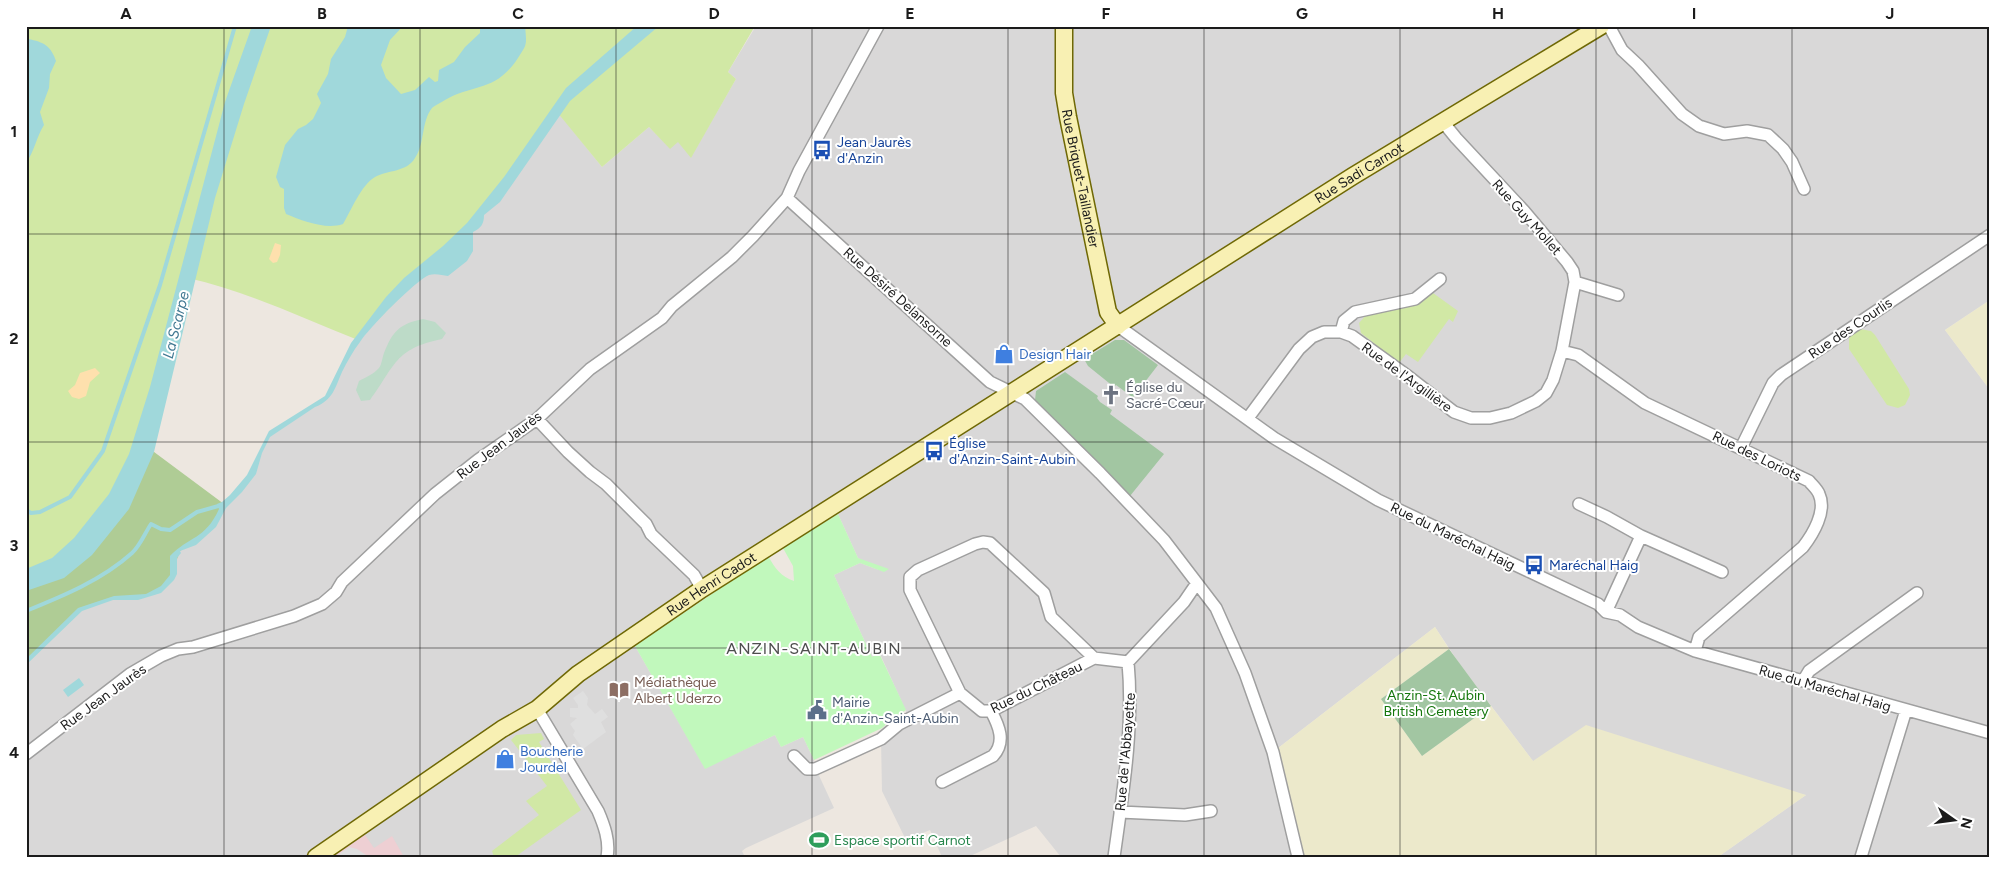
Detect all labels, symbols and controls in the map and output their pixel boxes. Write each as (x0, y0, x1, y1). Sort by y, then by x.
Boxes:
text: A (120, 4, 132, 23)
text: B (317, 4, 327, 23)
text: C (512, 4, 524, 23)
text: D (708, 4, 720, 23)
text: E (905, 4, 915, 23)
text: F (1102, 4, 1111, 23)
text: G (1296, 4, 1308, 23)
text: H (1492, 4, 1504, 23)
text: I (1692, 4, 1696, 23)
text: J (1886, 4, 1894, 23)
street label: Rue Briquet-Taillandier (1058, 108, 1103, 250)
text: 1 (11, 122, 17, 141)
place label: Jean Jaurès d'Anzin (837, 134, 911, 167)
bus stop icon: Jean Jaurès d'Anzin (811, 139, 833, 161)
street label: Rue Sadi Carnot (1311, 139, 1407, 207)
street label: Rue Guy Mollet (1488, 176, 1565, 259)
street label: Rue Désiré Delansorne (840, 244, 956, 351)
water label: La Scarpe (159, 290, 193, 360)
street label: Rue des Courlis (1805, 294, 1895, 363)
text: 2 (9, 329, 19, 348)
street label: Rue de l'Argillière (1358, 339, 1456, 416)
shop icon: Design Hair (993, 343, 1015, 365)
place label: Design Hair (1019, 346, 1091, 363)
place label: Église du Sacré-Cœur (1126, 379, 1204, 412)
church icon: Église du Sacré-Cœur (1100, 384, 1122, 406)
street label: Rue Jean Jaurès (453, 408, 545, 483)
street label: Rue des Loriots (1710, 428, 1804, 485)
place label: Église d'Anzin-Saint-Aubin (949, 435, 1076, 468)
bus stop icon: Église d'Anzin-Saint-Aubin (923, 440, 945, 462)
street label: Rue du Maréchal Haig (1388, 499, 1518, 574)
text: 3 (10, 536, 19, 555)
street label: Rue Henri Cadot (663, 549, 760, 620)
bus stop icon: Maréchal Haig (1523, 554, 1545, 576)
place label: Maréchal Haig (1549, 557, 1639, 574)
district label: ANZIN-SAINT-AUBIN (726, 639, 902, 658)
street label: Rue du Château (988, 658, 1085, 717)
street label: Rue Jean Jaurès (57, 661, 150, 734)
street label: Rue du Maréchal Haig (1757, 661, 1893, 715)
place label: Médiathèque Albert Uderzo (634, 674, 721, 707)
library icon: Médiathèque Albert Uderzo (608, 679, 630, 701)
park label: Anzin-St. Aubin British Cemetery (1383, 687, 1489, 720)
street label: Rue de l'Abbayette (1112, 692, 1139, 812)
place label: Mairie d'Anzin-Saint-Aubin (832, 694, 959, 727)
public building icon: Mairie d'Anzin-Saint-Aubin (806, 699, 828, 721)
text: 4 (9, 743, 19, 762)
place label: Boucherie Jourdel (520, 743, 583, 776)
shop icon: Boucherie Jourdel (494, 748, 516, 770)
north arrow (1928, 796, 1978, 846)
text: N (1957, 816, 1976, 830)
sports icon: Espace sportif Carnot (808, 829, 830, 851)
place label: Espace sportif Carnot (834, 832, 971, 849)

